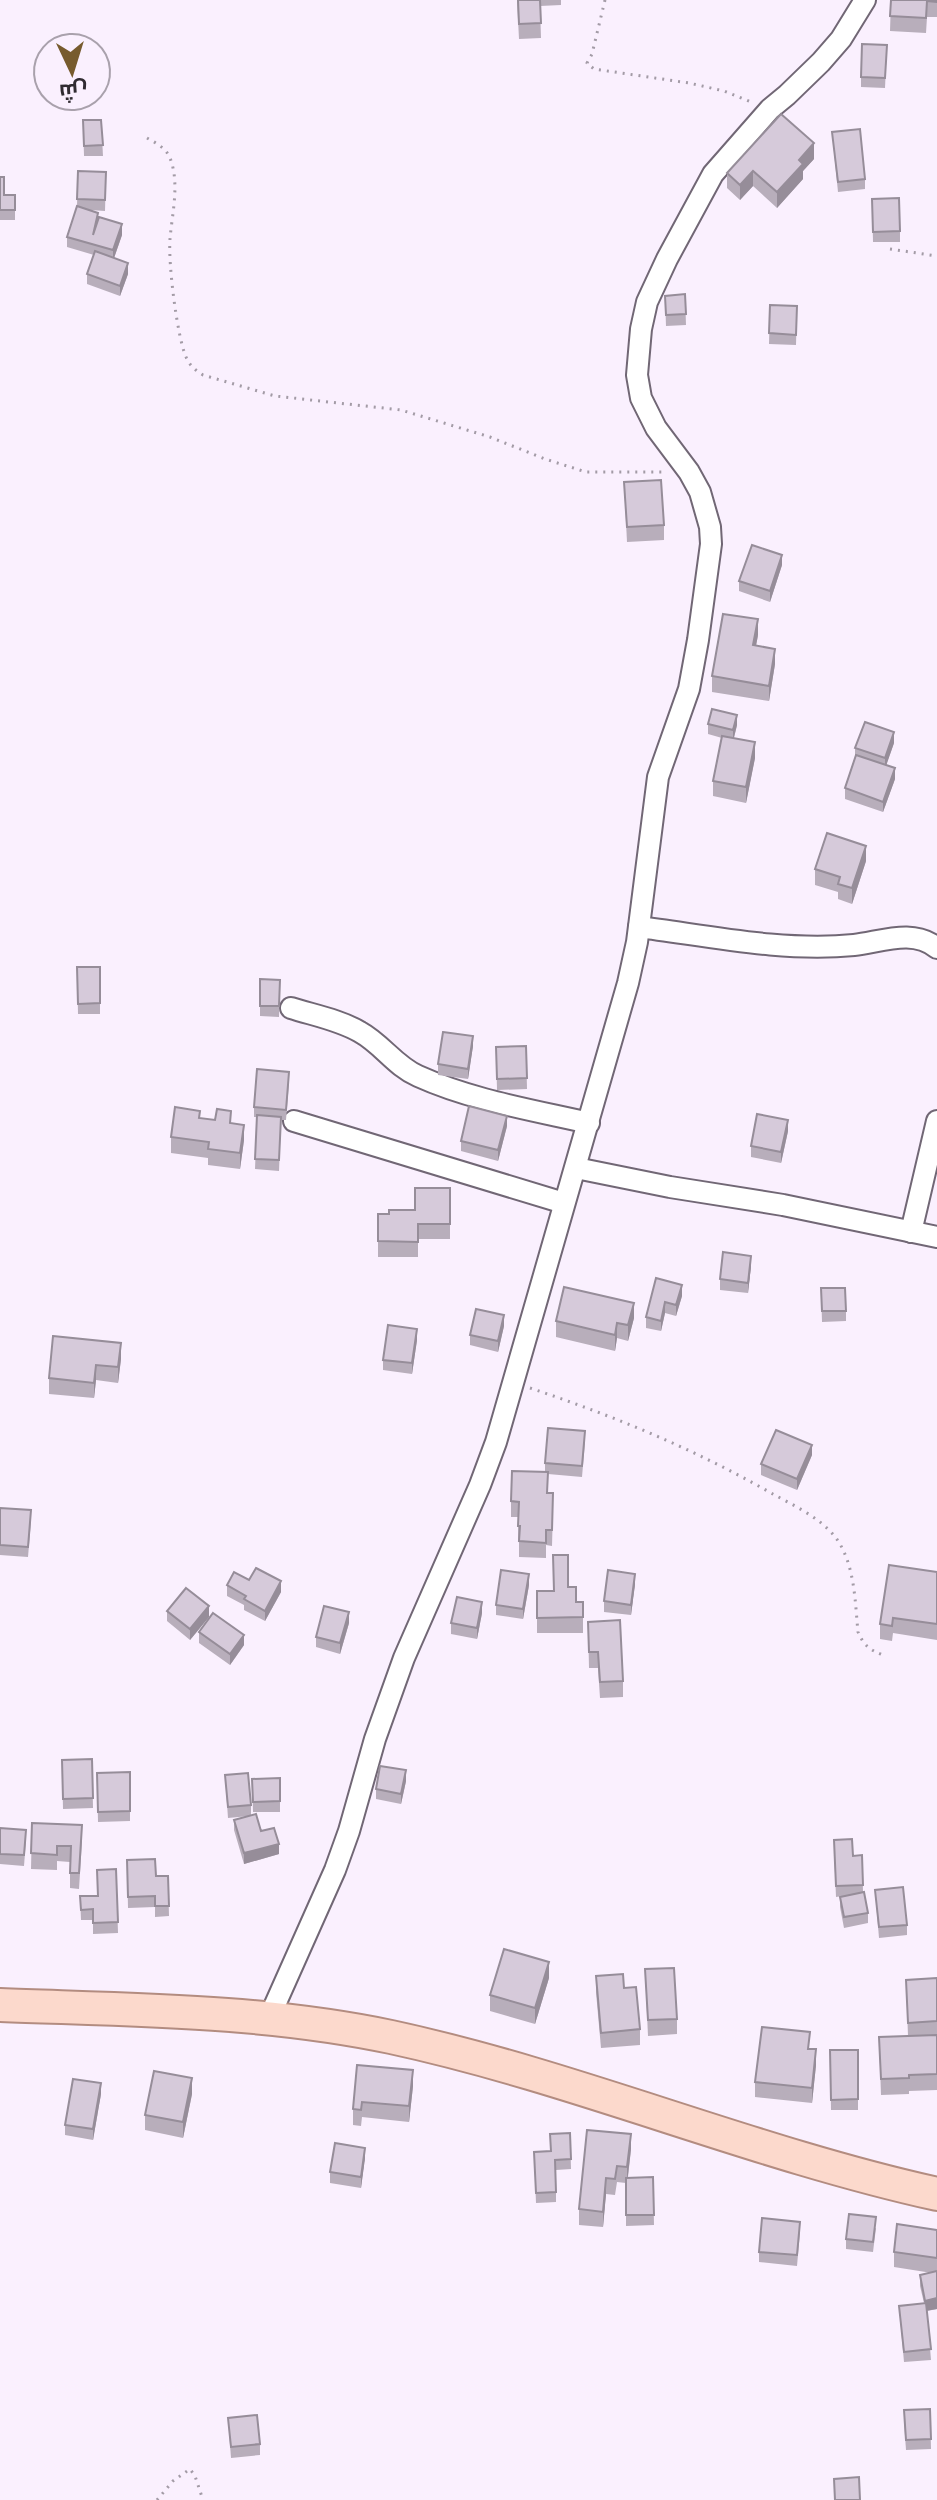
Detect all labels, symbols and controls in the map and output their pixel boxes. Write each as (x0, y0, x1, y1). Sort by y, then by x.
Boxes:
north arrow (32, 32, 112, 112)
text: ش (58, 77, 88, 107)

